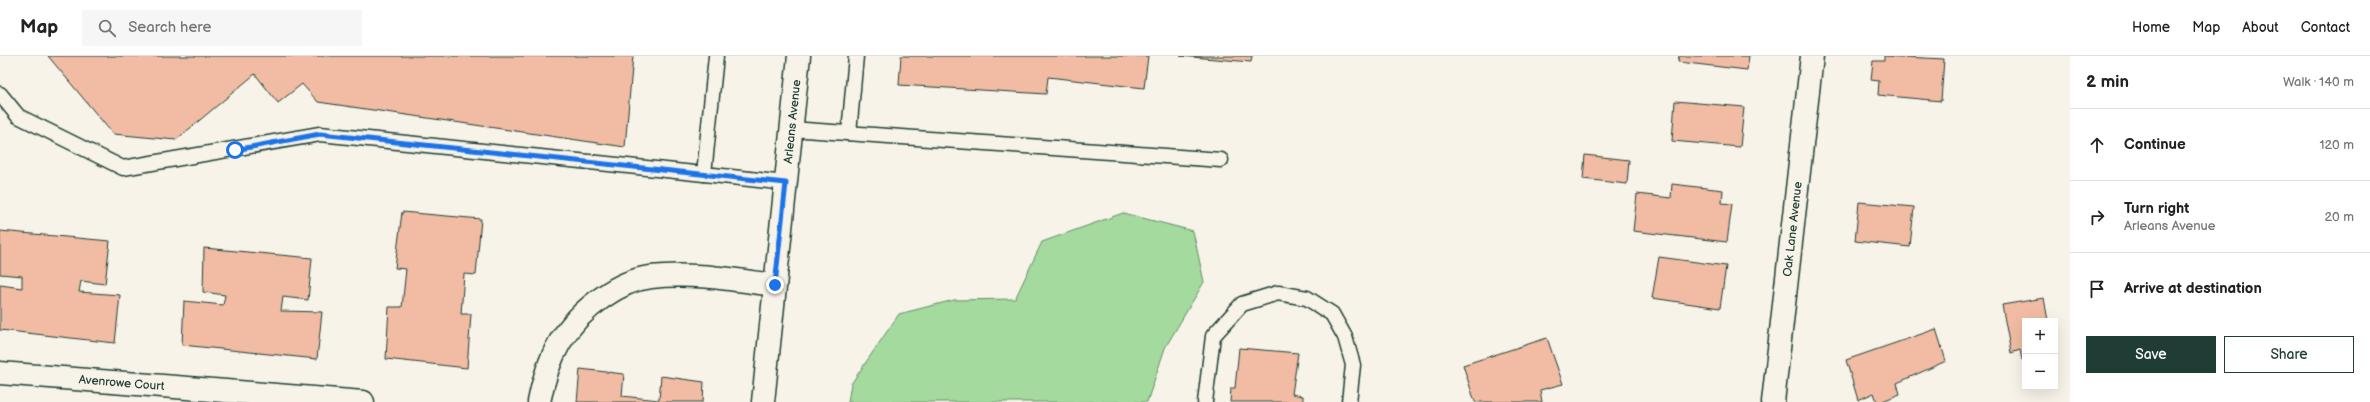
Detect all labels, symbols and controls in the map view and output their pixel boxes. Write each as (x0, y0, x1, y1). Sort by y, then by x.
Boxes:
search box (82, 10, 362, 46)
text: Map (20, 16, 58, 39)
icon: search (96, 17, 118, 39)
text: Search here (128, 18, 211, 37)
text: Home (2132, 19, 2170, 36)
text: Map (2192, 19, 2220, 36)
text: About (2242, 19, 2279, 36)
text: Contact (2301, 19, 2350, 36)
text: 2 min (2086, 72, 2129, 92)
text: Walk · 140 m (2283, 74, 2354, 90)
street label: Arleans Avenue (780, 79, 804, 164)
icon: ahead (2086, 134, 2108, 156)
text: Continue (2124, 135, 2186, 154)
text: 120 m (2319, 137, 2354, 153)
route start (226, 141, 244, 159)
street label: Oak Lane Avenue (1780, 181, 1805, 278)
text: Turn right (2124, 199, 2189, 218)
icon: right (2086, 206, 2108, 228)
text: 20 m (2324, 209, 2354, 225)
text: Arleans Avenue (2124, 218, 2215, 234)
route end (766, 276, 784, 294)
icon: arrive (2086, 278, 2108, 300)
text: Arrive at destination (2124, 279, 2262, 298)
map controls (2022, 318, 2058, 390)
button: + (2022, 318, 2058, 354)
button: Save (2086, 336, 2216, 373)
button: Share (2224, 336, 2354, 373)
button: − (2022, 354, 2058, 390)
street label: Avenrowe Court (78, 372, 165, 394)

